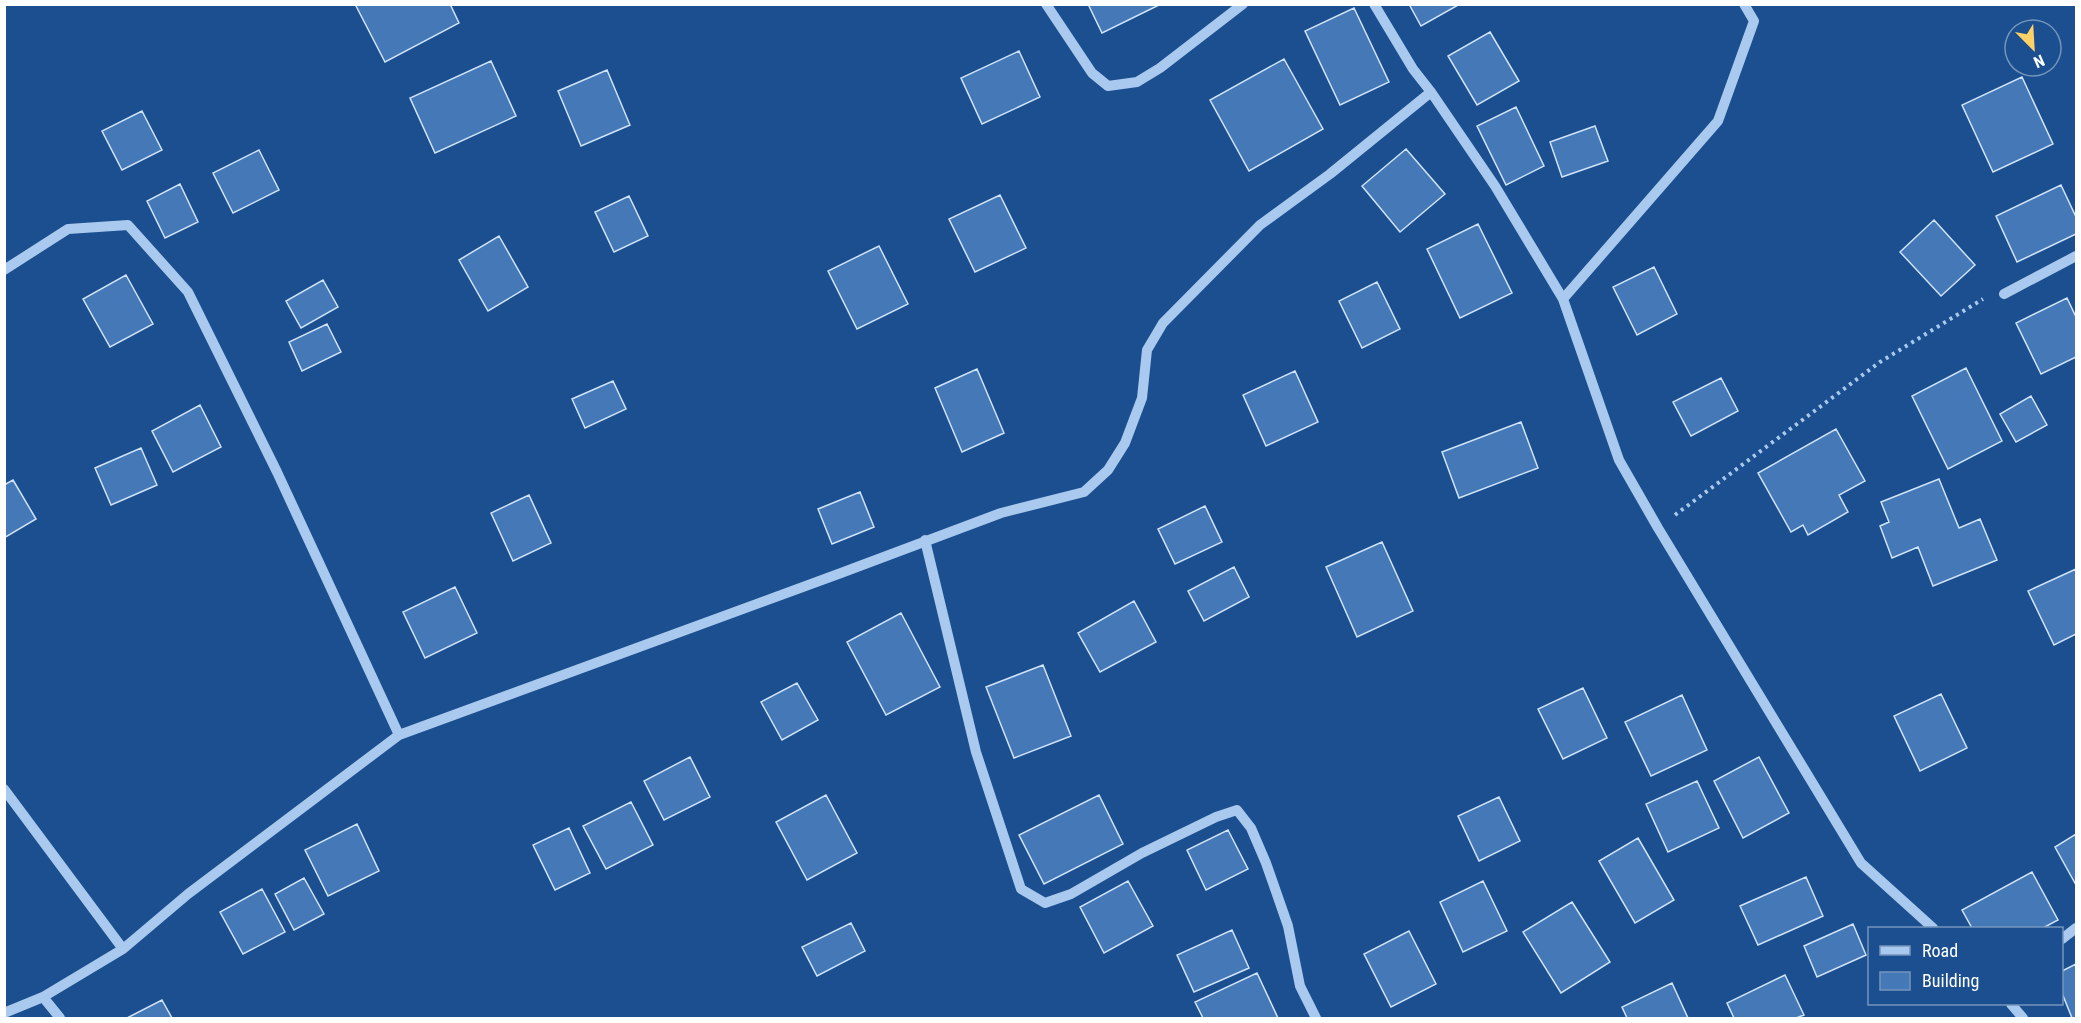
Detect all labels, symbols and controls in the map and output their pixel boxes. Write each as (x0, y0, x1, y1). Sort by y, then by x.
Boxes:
north arrow (2003, 18, 2063, 78)
text: N (2031, 51, 2047, 72)
legend (1868, 927, 2063, 1005)
text: Road (1922, 940, 1958, 961)
text: Building (1922, 970, 1979, 991)

